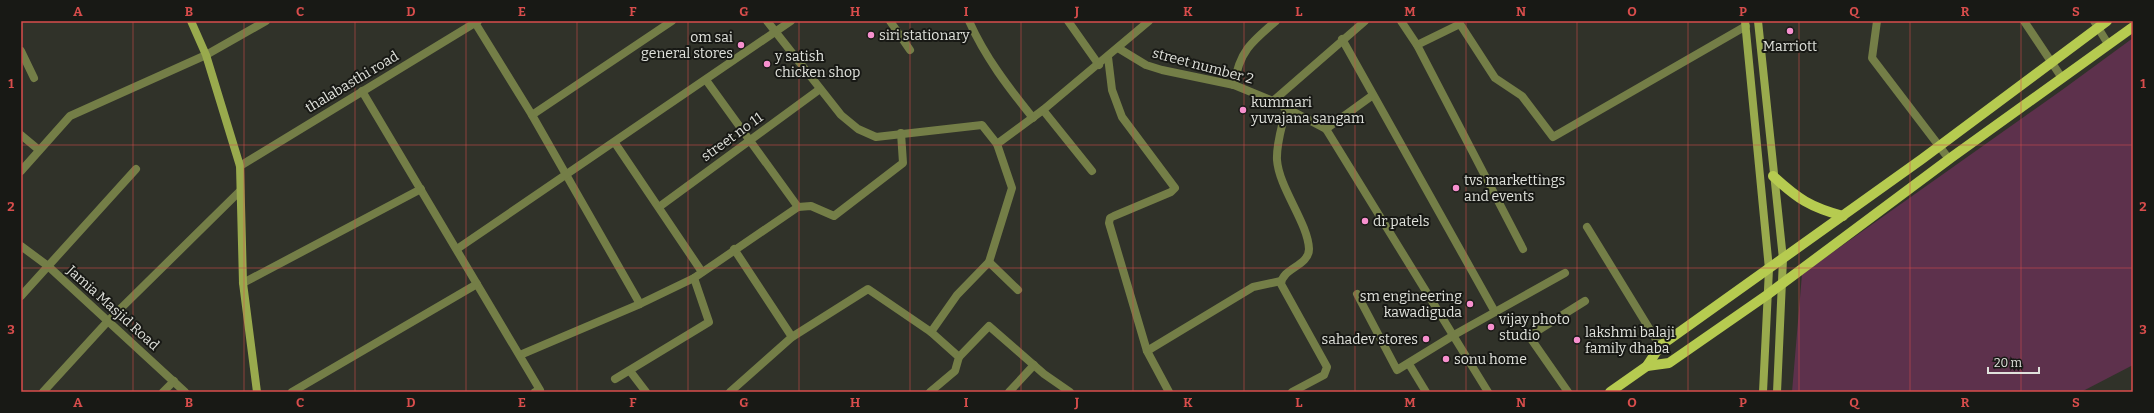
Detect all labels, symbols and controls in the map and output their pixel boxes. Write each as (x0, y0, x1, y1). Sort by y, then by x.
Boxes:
text: A (73, 4, 83, 19)
text: B (185, 4, 193, 19)
text: C (296, 4, 304, 19)
text: D (406, 4, 416, 19)
text: E (518, 4, 526, 19)
text: F (629, 4, 637, 19)
text: G (739, 4, 749, 19)
text: H (850, 4, 860, 19)
text: I (964, 4, 969, 19)
text: J (1074, 4, 1080, 19)
text: K (1183, 4, 1193, 19)
text: L (1295, 4, 1303, 19)
text: M (1404, 4, 1416, 19)
text: N (1516, 4, 1526, 19)
text: O (1627, 4, 1637, 19)
text: P (1739, 4, 1747, 19)
text: Q (1849, 4, 1860, 19)
text: R (1961, 4, 1970, 19)
text: S (2072, 4, 2080, 19)
marker: Marriott (1785, 26, 1795, 36)
place label: siri stationary (879, 27, 970, 44)
place label: om sai general stores (641, 29, 733, 62)
marker: siri stationary (866, 30, 876, 40)
place label: Marriott (1763, 38, 1817, 55)
marker: om sai general stores (736, 40, 746, 50)
street label: street number 2 (1151, 44, 1255, 88)
street label: thalabasthi road (302, 47, 402, 117)
place label: y satish chicken shop (774, 48, 860, 81)
marker: y satish chicken shop (762, 59, 772, 69)
text: 1 (8, 76, 14, 91)
text: 1 (2140, 76, 2146, 91)
place label: kummari yuvajana sangam (1250, 94, 1365, 127)
marker: kummari yuvajana sangam (1238, 105, 1248, 115)
street label: street no 11 (698, 109, 766, 165)
place label: tvs markettings and events (1464, 172, 1565, 205)
marker: tvs markettings and events (1451, 183, 1461, 193)
text: 2 (7, 199, 15, 214)
text: 2 (2139, 199, 2147, 214)
place label: dr patels (1373, 213, 1430, 230)
marker: dr patels (1360, 216, 1370, 226)
street label: Jamia Masjid Road (63, 261, 163, 354)
place label: sm engineering kawadiguda (1360, 288, 1462, 321)
marker: sm engineering kawadiguda (1465, 299, 1475, 309)
place label: vijay photo studio (1498, 311, 1570, 344)
text: 3 (7, 322, 15, 337)
marker: vijay photo studio (1486, 322, 1496, 332)
text: 3 (2139, 322, 2147, 337)
place label: lakshmi balaji family dhaba (1585, 324, 1675, 357)
place label: sahadev stores (1322, 331, 1418, 348)
marker: sahadev stores (1421, 334, 1431, 344)
marker: lakshmi balaji family dhaba (1572, 335, 1582, 345)
scale bar (1988, 349, 2039, 375)
place label: sonu home (1454, 351, 1527, 368)
marker: sonu home (1441, 354, 1451, 364)
text: 20 m (1994, 356, 2023, 370)
text: A (73, 395, 83, 410)
text: B (185, 395, 193, 410)
text: C (296, 395, 304, 410)
text: D (406, 395, 416, 410)
text: E (518, 395, 526, 410)
text: F (629, 395, 637, 410)
text: G (739, 395, 749, 410)
text: H (850, 395, 860, 410)
text: I (964, 395, 969, 410)
text: J (1074, 395, 1080, 410)
text: K (1183, 395, 1193, 410)
text: L (1295, 395, 1303, 410)
text: M (1404, 395, 1416, 410)
text: N (1516, 395, 1526, 410)
text: O (1627, 395, 1637, 410)
text: P (1739, 395, 1747, 410)
text: Q (1849, 395, 1860, 410)
text: R (1961, 395, 1970, 410)
text: S (2072, 395, 2080, 410)

